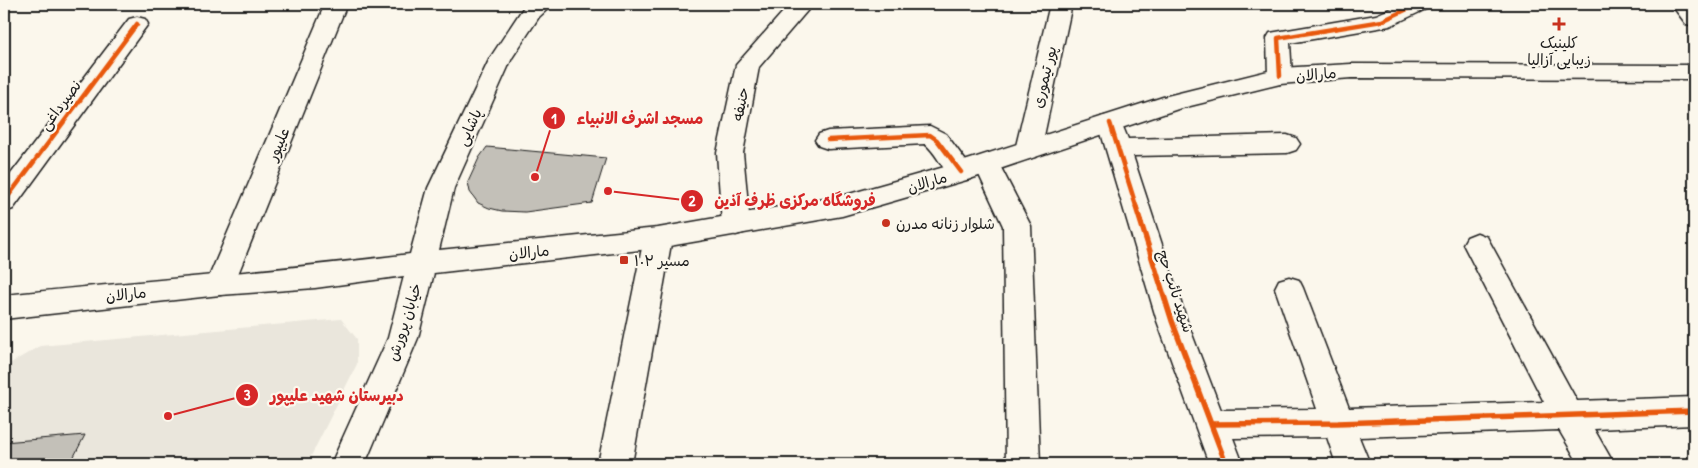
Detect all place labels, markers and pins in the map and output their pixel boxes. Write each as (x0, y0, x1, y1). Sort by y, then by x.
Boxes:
marker: کلینیک زیبایی آزالیا (1552, 17, 1566, 31)
place label: کلینیک زیبایی آزالیا (1527, 32, 1591, 70)
callout: مسجد اشرف الانبیاء (541, 103, 713, 134)
callout: فروشگاه مرکزی ظرف آذین (680, 185, 886, 216)
place label: شلوار زنانه مدرن (896, 213, 995, 234)
marker: شلوار زنانه مدرن (880, 217, 892, 229)
place label: مسیر ۱۰۲ (634, 250, 690, 271)
marker: مسیر ۱۰۲ (618, 254, 630, 266)
callout: دبیرستان شهید علیپور (235, 380, 413, 411)

